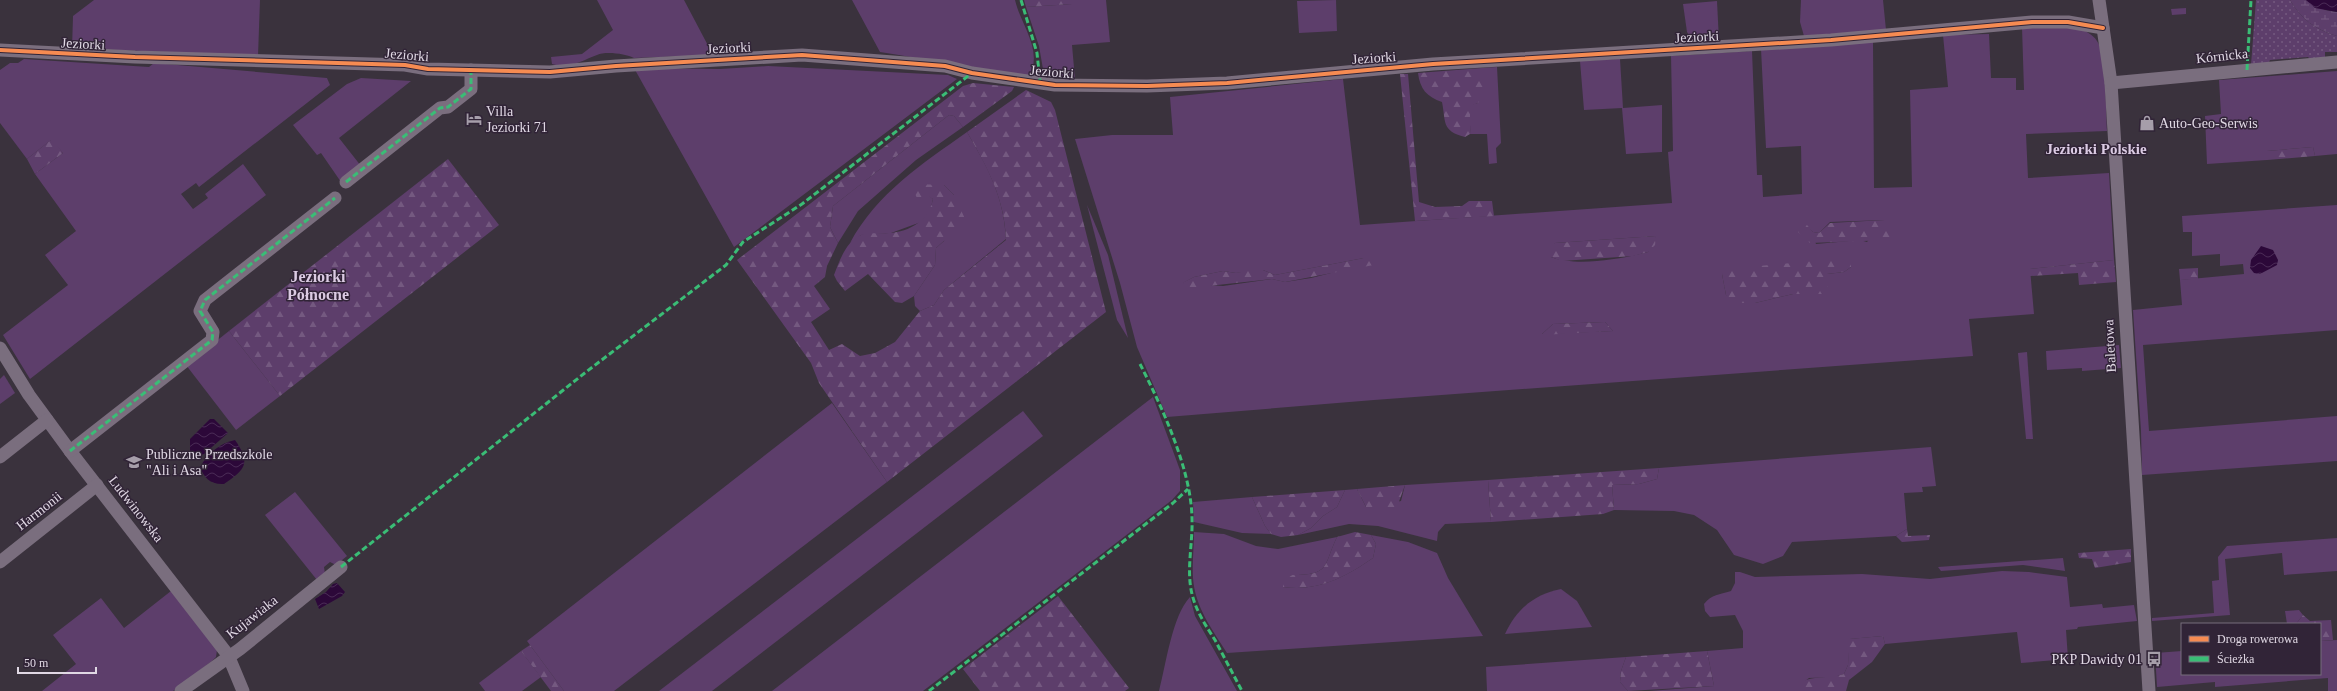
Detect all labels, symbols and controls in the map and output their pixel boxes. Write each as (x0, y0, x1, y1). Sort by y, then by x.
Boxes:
street label: Jeziorki (1674, 28, 1720, 46)
street label: Jeziorki (60, 35, 106, 53)
street label: Jeziorki (706, 39, 752, 57)
street label: Jeziorki (384, 46, 430, 64)
street label: Kórnicka (2195, 46, 2249, 66)
street label: Jeziorki (1351, 49, 1397, 67)
street label: Jeziorki (1029, 63, 1075, 81)
place label: Villa Jeziorki 71 (486, 104, 548, 135)
hotel icon: Villa Jeziorki 71 (465, 110, 483, 128)
shop icon: Auto-Geo-Serwis (2138, 114, 2156, 132)
place label: Auto-Geo-Serwis (2159, 116, 2258, 131)
district label: Jeziorki Polskie (2045, 141, 2147, 157)
district label: Jeziorki Północne (287, 268, 349, 303)
street label: Baletowa (2101, 318, 2119, 373)
place label: Publiczne Przedszkole "Ali i Asa" (146, 447, 272, 478)
school or university icon: Publiczne Przedszkole "Ali i Asa" (125, 453, 143, 471)
street label: Ludwinowska (106, 473, 167, 545)
street label: Harmonii (13, 489, 65, 533)
street label: Kujawiaka (223, 592, 281, 642)
legend (2181, 623, 2321, 675)
text: Droga rowerowa (2217, 632, 2299, 646)
scale bar (18, 649, 96, 675)
bus stop icon: PKP Dawidy 01 (2145, 650, 2163, 668)
place label: PKP Dawidy 01 (2052, 652, 2142, 667)
text: Ścieżka (2217, 652, 2255, 666)
text: 50 m (24, 656, 49, 670)

